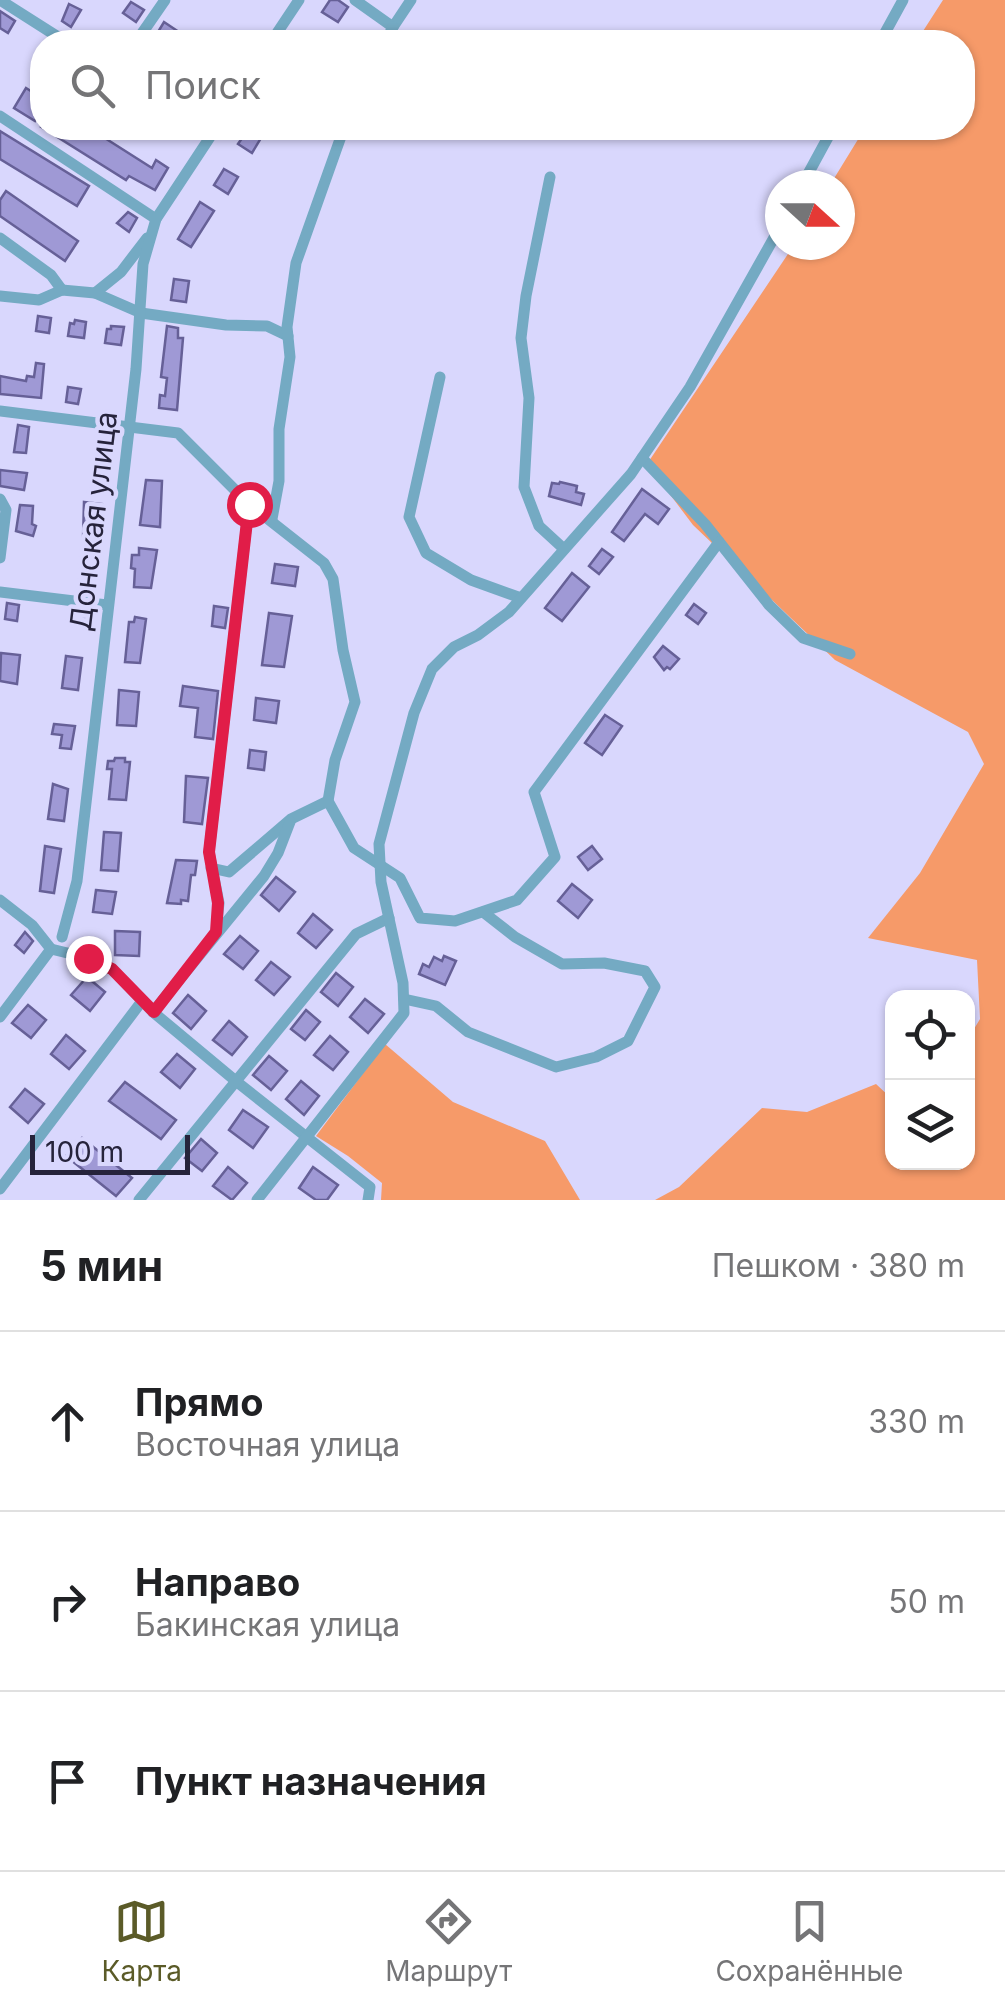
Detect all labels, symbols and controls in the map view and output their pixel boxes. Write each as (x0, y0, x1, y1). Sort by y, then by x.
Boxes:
search box (30, 30, 975, 140)
icon: search (65, 58, 120, 113)
text: Поиск (145, 62, 261, 108)
north arrow (765, 170, 855, 260)
street label: Донская улица (62, 409, 124, 633)
route start (227, 482, 273, 528)
route end (66, 936, 112, 982)
map controls (885, 990, 975, 1170)
button: locate (885, 990, 975, 1080)
button: layers (885, 1080, 975, 1170)
scale bar (30, 1130, 190, 1174)
text: 100 m (45, 1135, 124, 1169)
text: 5 мин (40, 1240, 163, 1291)
text: Пешком · 380 m (712, 1246, 965, 1285)
text: Прямо (135, 1379, 263, 1425)
icon: ahead (40, 1394, 95, 1449)
text: 330 m (868, 1402, 965, 1441)
text: Восточная улица (135, 1425, 400, 1464)
text: Направо (135, 1559, 300, 1605)
icon: right (40, 1574, 95, 1629)
text: 50 m (888, 1582, 965, 1621)
text: Бакинская улица (135, 1605, 400, 1644)
icon: arrive (40, 1754, 95, 1809)
text: Пункт назначения (135, 1758, 487, 1804)
tab: Карта (102, 1894, 182, 1988)
tab: Маршрут (385, 1894, 512, 1988)
tab: Сохранённые (715, 1894, 903, 1988)

